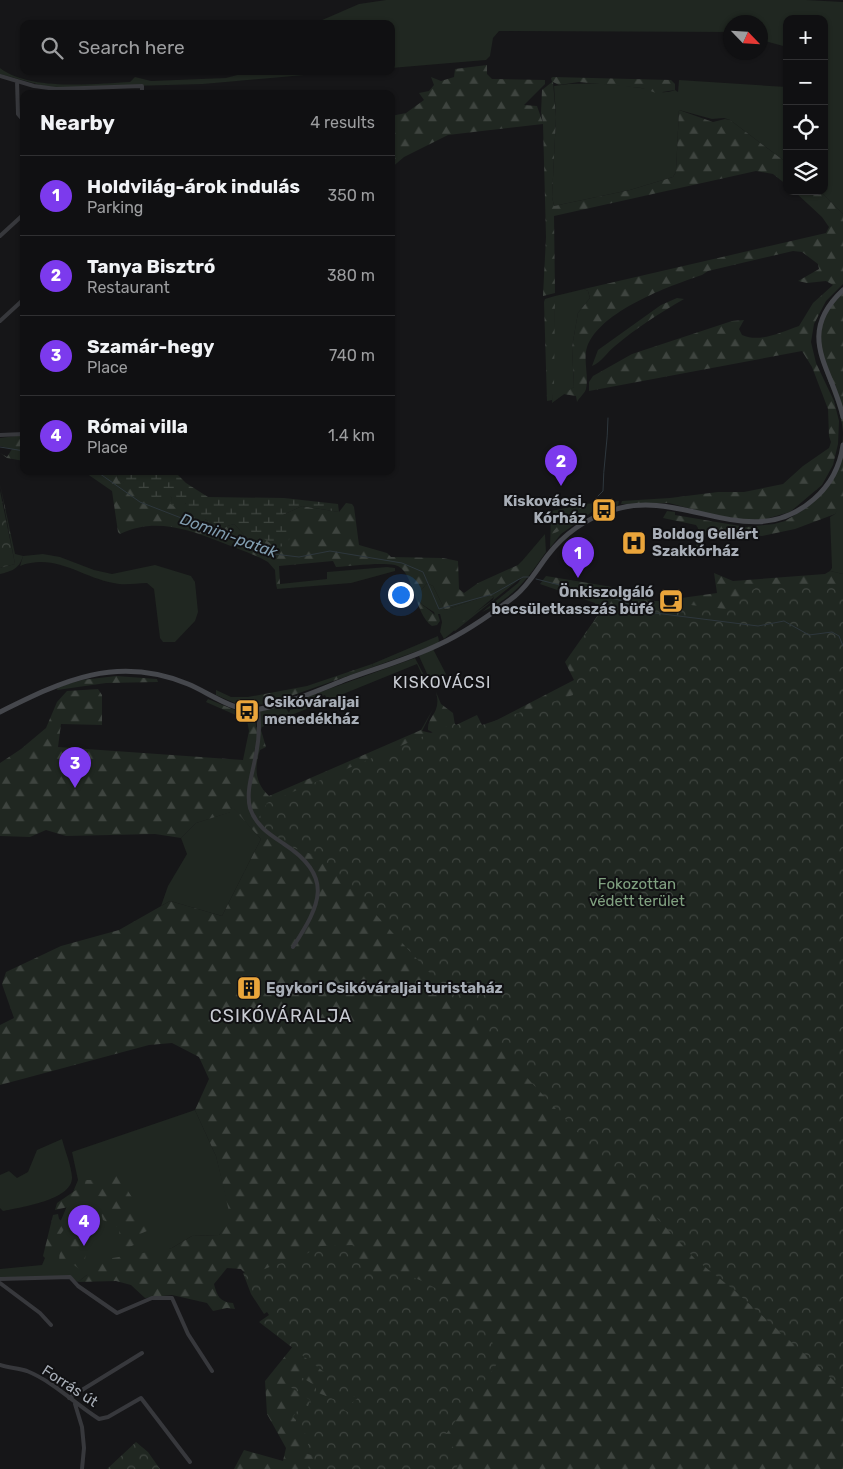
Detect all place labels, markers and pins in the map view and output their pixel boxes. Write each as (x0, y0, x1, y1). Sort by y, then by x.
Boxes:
pin: 2 (545, 445, 577, 486)
place label: Kiskovácsi, Kórház (503, 492, 586, 527)
bus stop icon: Kiskovácsi, Kórház (591, 497, 617, 523)
place label: Boldog Gellért Szakkórház (652, 525, 758, 560)
hospital icon: Boldog Gellért Szakkórház (621, 530, 647, 556)
pin: 1 (562, 537, 594, 578)
place label: Önkiszolgáló becsületkasszás büfé (491, 583, 654, 618)
cafe icon: Önkiszolgáló becsületkasszás büfé (658, 588, 684, 614)
place label: Csikóváraljai menedékház (264, 693, 359, 728)
bus stop icon: Csikóváraljai menedékház (234, 698, 260, 724)
pin: 3 (59, 747, 91, 788)
building icon: Egykori Csikóváraljai turistaház (236, 975, 262, 1001)
place label: Egykori Csikóváraljai turistaház (266, 979, 503, 997)
pin: 4 (68, 1205, 100, 1246)

